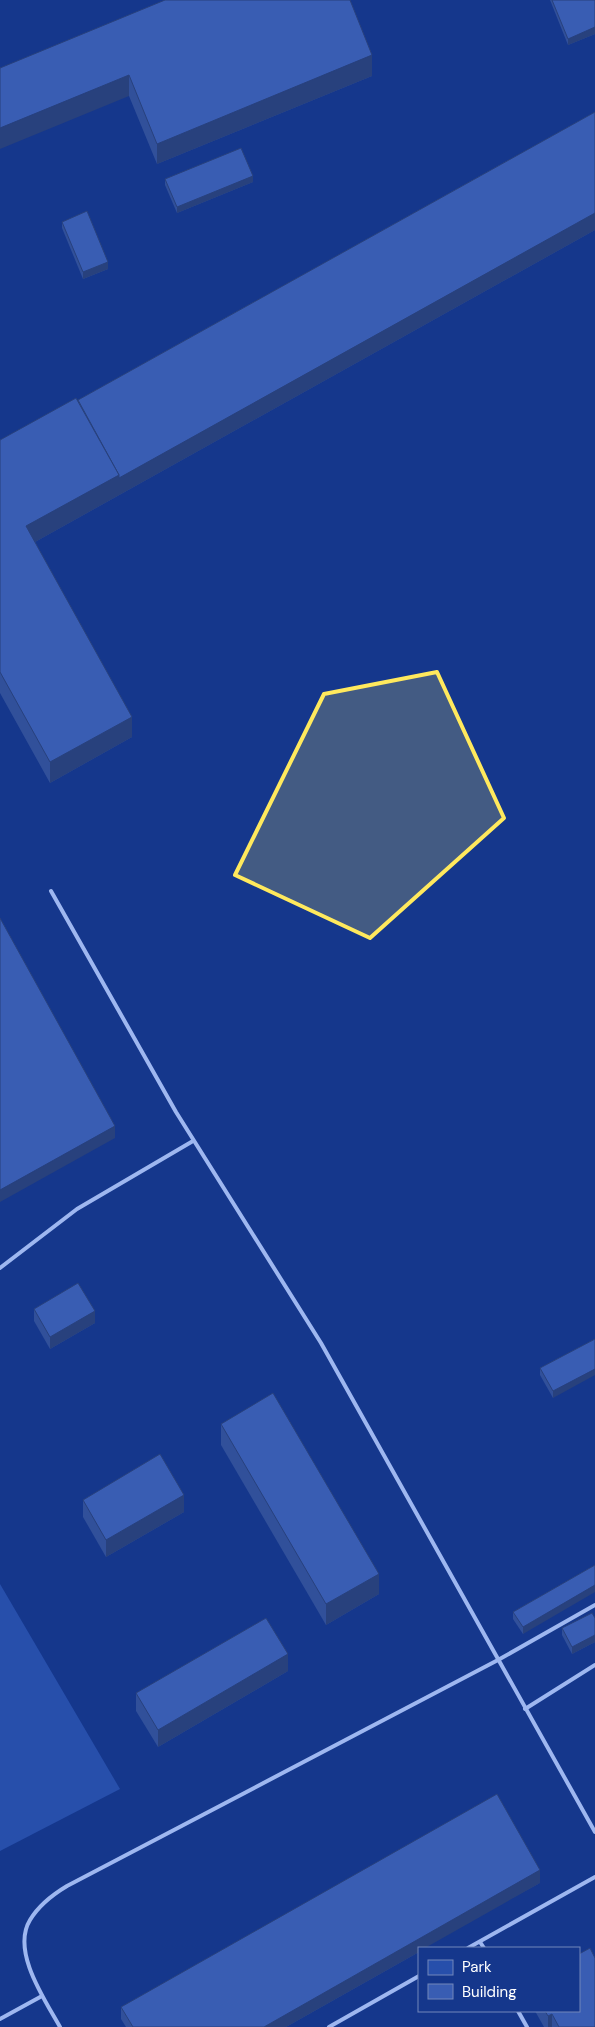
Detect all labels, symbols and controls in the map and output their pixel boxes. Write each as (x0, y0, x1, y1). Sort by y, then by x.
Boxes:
legend (418, 1947, 580, 2012)
text: Park (462, 1957, 492, 1977)
text: Building (462, 1982, 517, 2002)

